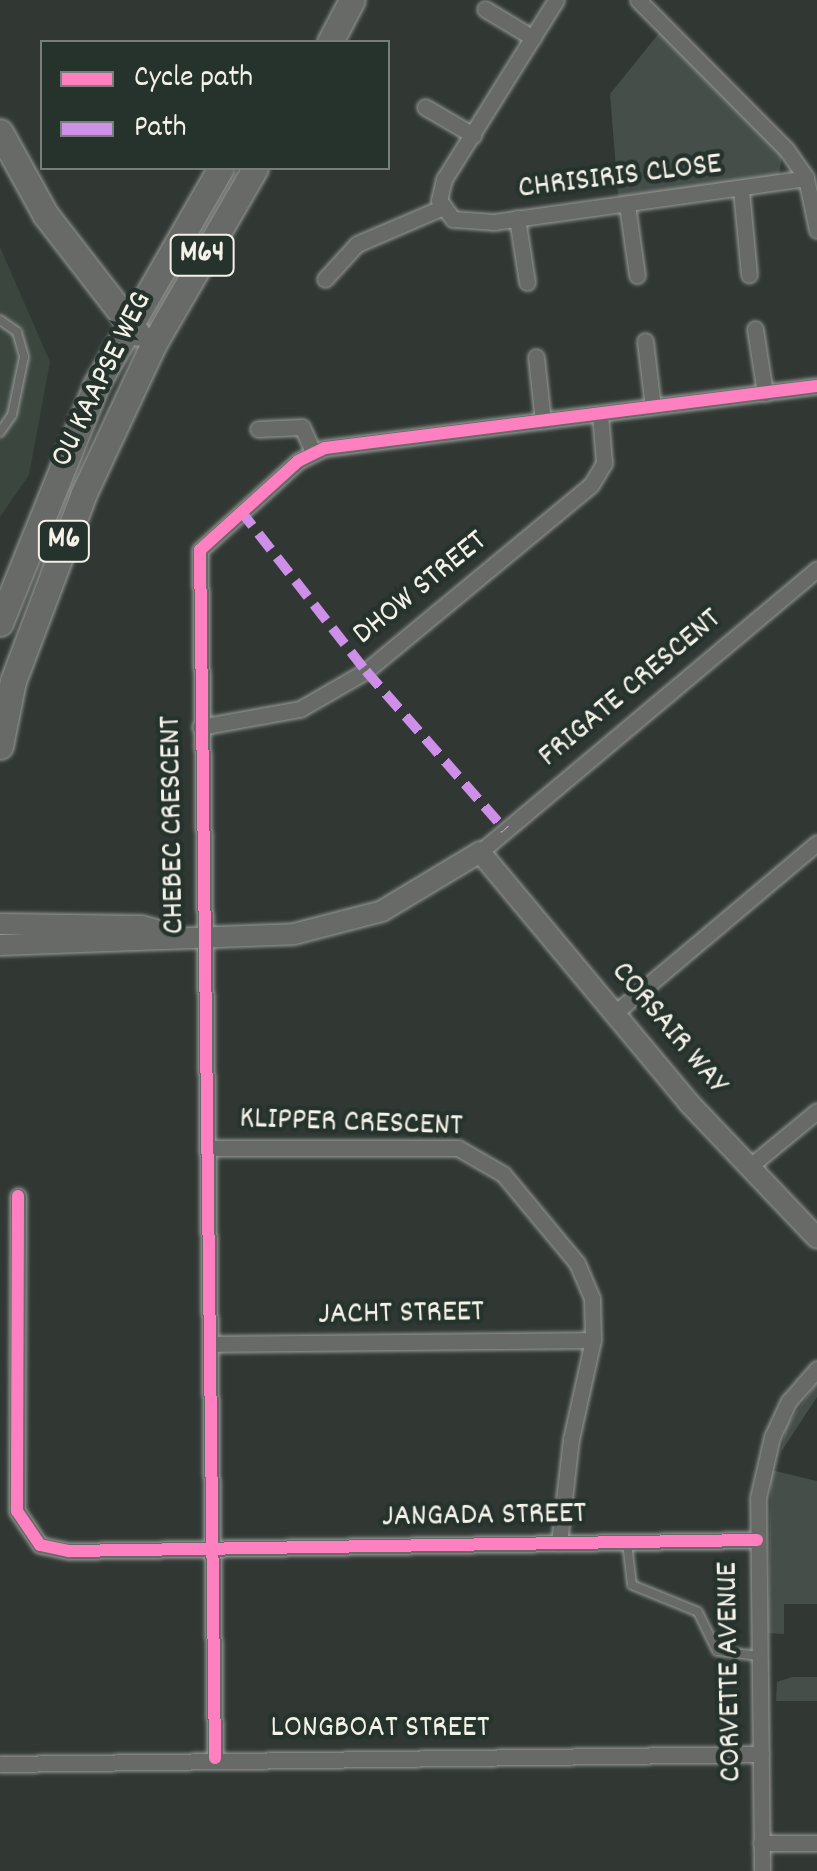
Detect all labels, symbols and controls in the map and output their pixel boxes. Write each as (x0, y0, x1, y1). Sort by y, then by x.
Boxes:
legend (40, 40, 390, 170)
text: Cycle path (134, 58, 253, 101)
text: Path (134, 108, 187, 151)
street label: CHRISIRIS CLOSE (516, 146, 724, 210)
road number: M64 (170, 230, 234, 280)
street label: OU KAAPSE WEG (44, 286, 162, 474)
road number: M6 (36, 516, 92, 566)
street label: DHOW STREET (346, 523, 496, 655)
street label: FRIGATE CRESCENT (532, 601, 730, 777)
street label: CHEBEC CRESCENT (153, 715, 195, 935)
street label: CORSAIR WAY (601, 955, 735, 1103)
street label: KLIPPER CRESCENT (239, 1101, 463, 1147)
street label: JACHT STREET (318, 1294, 484, 1336)
street label: JANGADA STREET (382, 1496, 586, 1538)
street label: CORVETTE AVENUE (710, 1562, 752, 1782)
street label: LONGBOAT STREET (271, 1710, 489, 1748)

